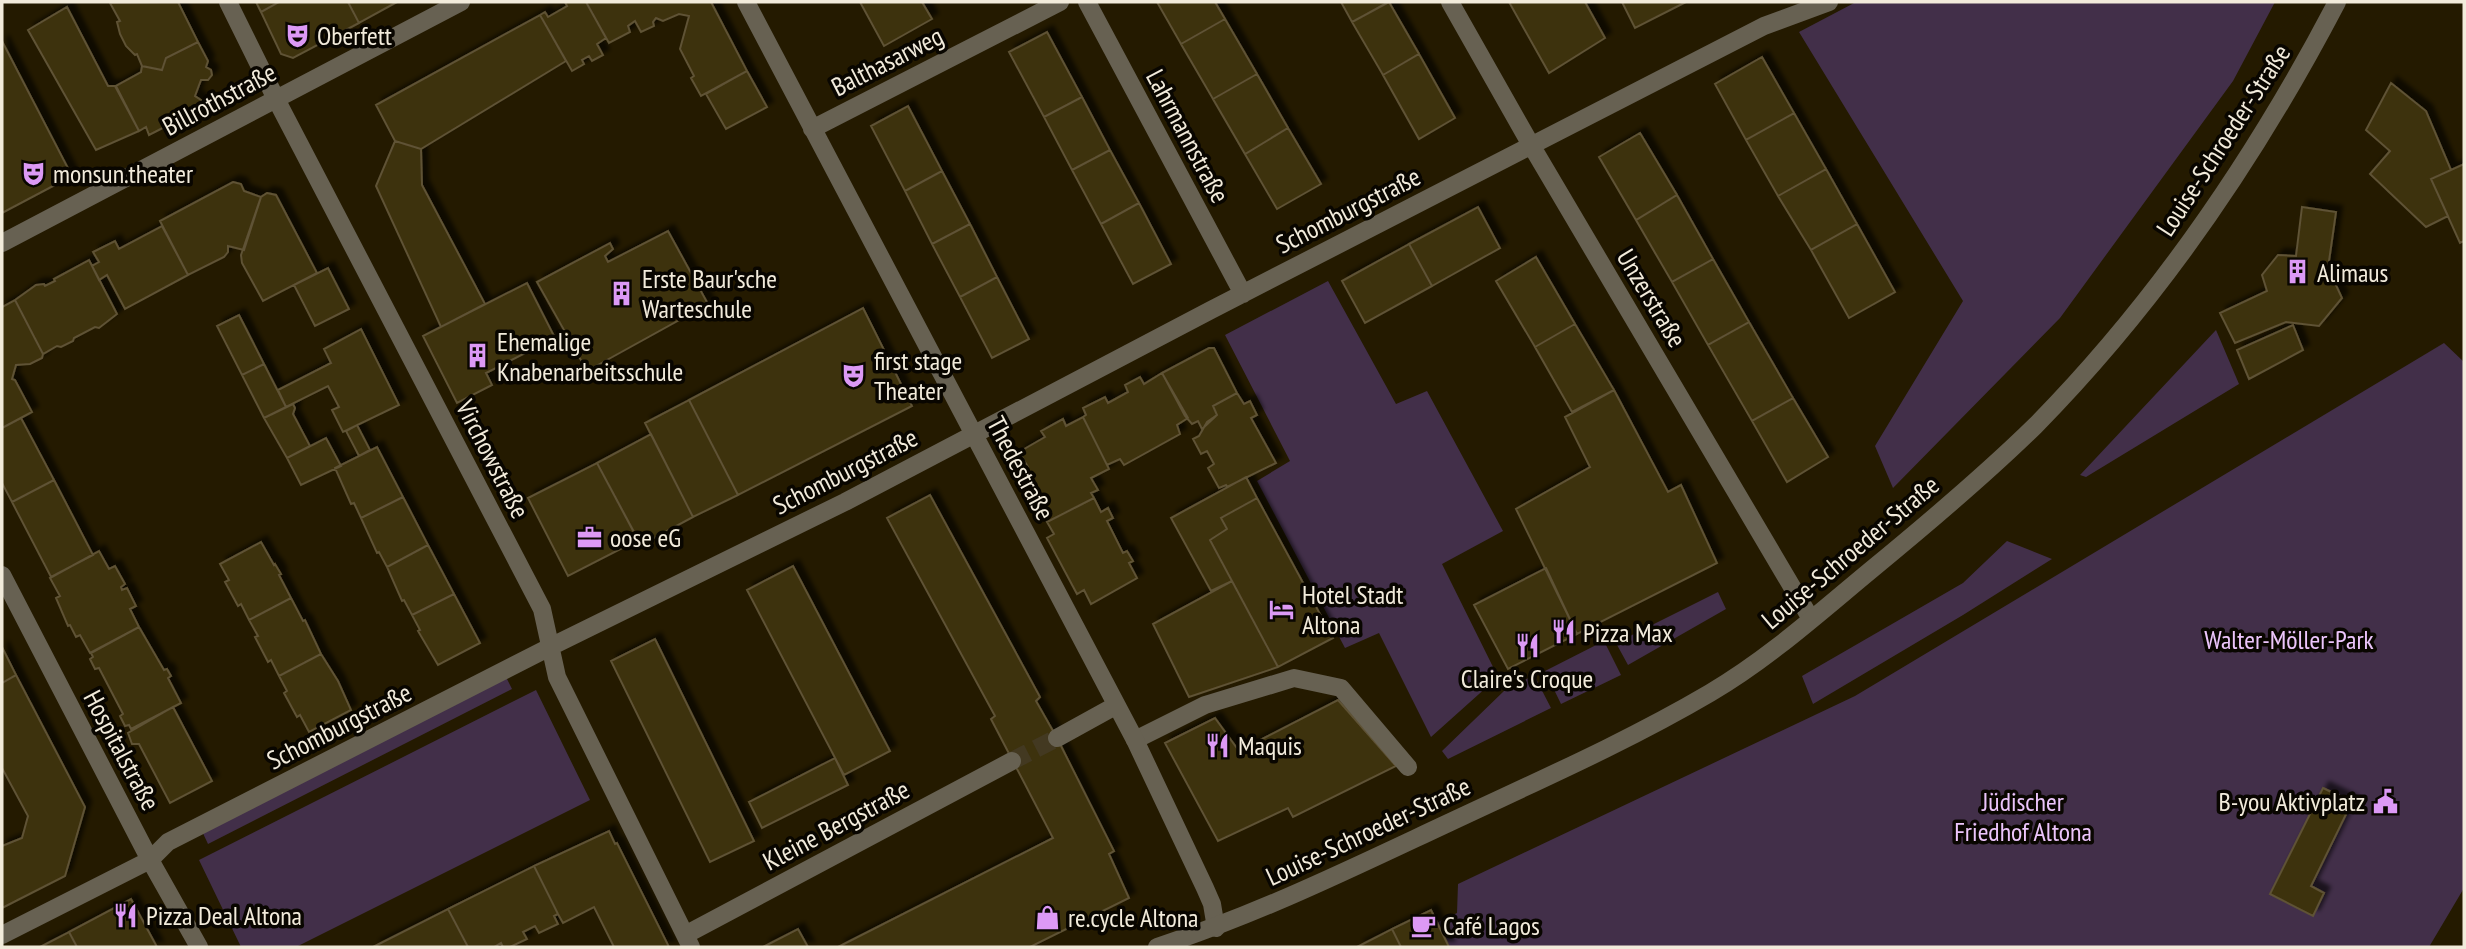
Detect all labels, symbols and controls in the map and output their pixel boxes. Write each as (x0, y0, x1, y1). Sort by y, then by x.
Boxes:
place label: Oberfett (317, 19, 392, 52)
street label: Balthasarweg (826, 19, 948, 103)
theatre icon: Oberfett (283, 21, 311, 49)
street label: Louise-Schroeder-Straße (2149, 38, 2297, 242)
street label: Billrothstraße (157, 55, 281, 143)
street label: Lahrmannstraße (1139, 64, 1237, 208)
place label: monsun.theater (53, 157, 193, 190)
theatre icon: monsun.theater (19, 159, 47, 187)
street label: Schomburgstraße (1270, 159, 1426, 261)
street label: Unzerstraße (1610, 243, 1694, 353)
place label: Alimaus (2317, 256, 2388, 289)
building icon: Alimaus (2283, 258, 2311, 286)
place label: Erste Baur'sche Warteschule (642, 262, 777, 325)
building icon: Erste Baur'sche Warteschule (608, 279, 636, 307)
place label: Ehemalige Knabenarbeitsschule (497, 325, 683, 388)
building icon: Ehemalige Knabenarbeitsschule (463, 342, 491, 370)
place label: first stage Theater (874, 344, 962, 407)
theatre icon: first stage Theater (840, 361, 868, 389)
street label: Virchowstraße (449, 393, 537, 524)
street label: Thedestraße (980, 411, 1062, 525)
street label: Schomburgstraße (767, 420, 923, 522)
street label: Louise-Schroeder-Straße (1754, 468, 1946, 636)
place label: oose eG (610, 521, 681, 554)
office icon: oose eG (576, 523, 604, 551)
place label: Hotel Stadt Altona (1302, 578, 1404, 641)
hotel icon: Hotel Stadt Altona (1268, 595, 1296, 623)
place label: Pizza Max (1583, 616, 1673, 649)
restaurant icon: Pizza Max (1549, 618, 1577, 646)
park label: Walter-Möller-Park (2204, 623, 2374, 656)
restaurant icon: Claire's Croque (1513, 632, 1541, 660)
place label: Claire's Croque (1461, 662, 1593, 695)
street label: Schomburgstraße (261, 675, 417, 777)
street label: Hospitalstraße (77, 684, 167, 816)
place label: Maquis (1238, 729, 1302, 762)
restaurant icon: Maquis (1204, 731, 1232, 759)
street label: Louise-Schroeder-Straße (1261, 769, 1475, 893)
street label: Kleine Bergstraße (757, 773, 915, 877)
park label: Jüdischer Friedhof Altona (1954, 785, 2092, 848)
place label: B-you Aktivplatz (2219, 785, 2365, 818)
public building icon: B-you Aktivplatz (2371, 787, 2399, 815)
place label: Pizza Deal Altona (146, 899, 302, 932)
restaurant icon: Pizza Deal Altona (112, 901, 140, 929)
place label: re.cycle Altona (1068, 901, 1198, 934)
shop icon: re.cycle Altona (1034, 903, 1062, 931)
place label: Café Lagos (1443, 909, 1540, 942)
cafe icon: Café Lagos (1409, 911, 1437, 939)

